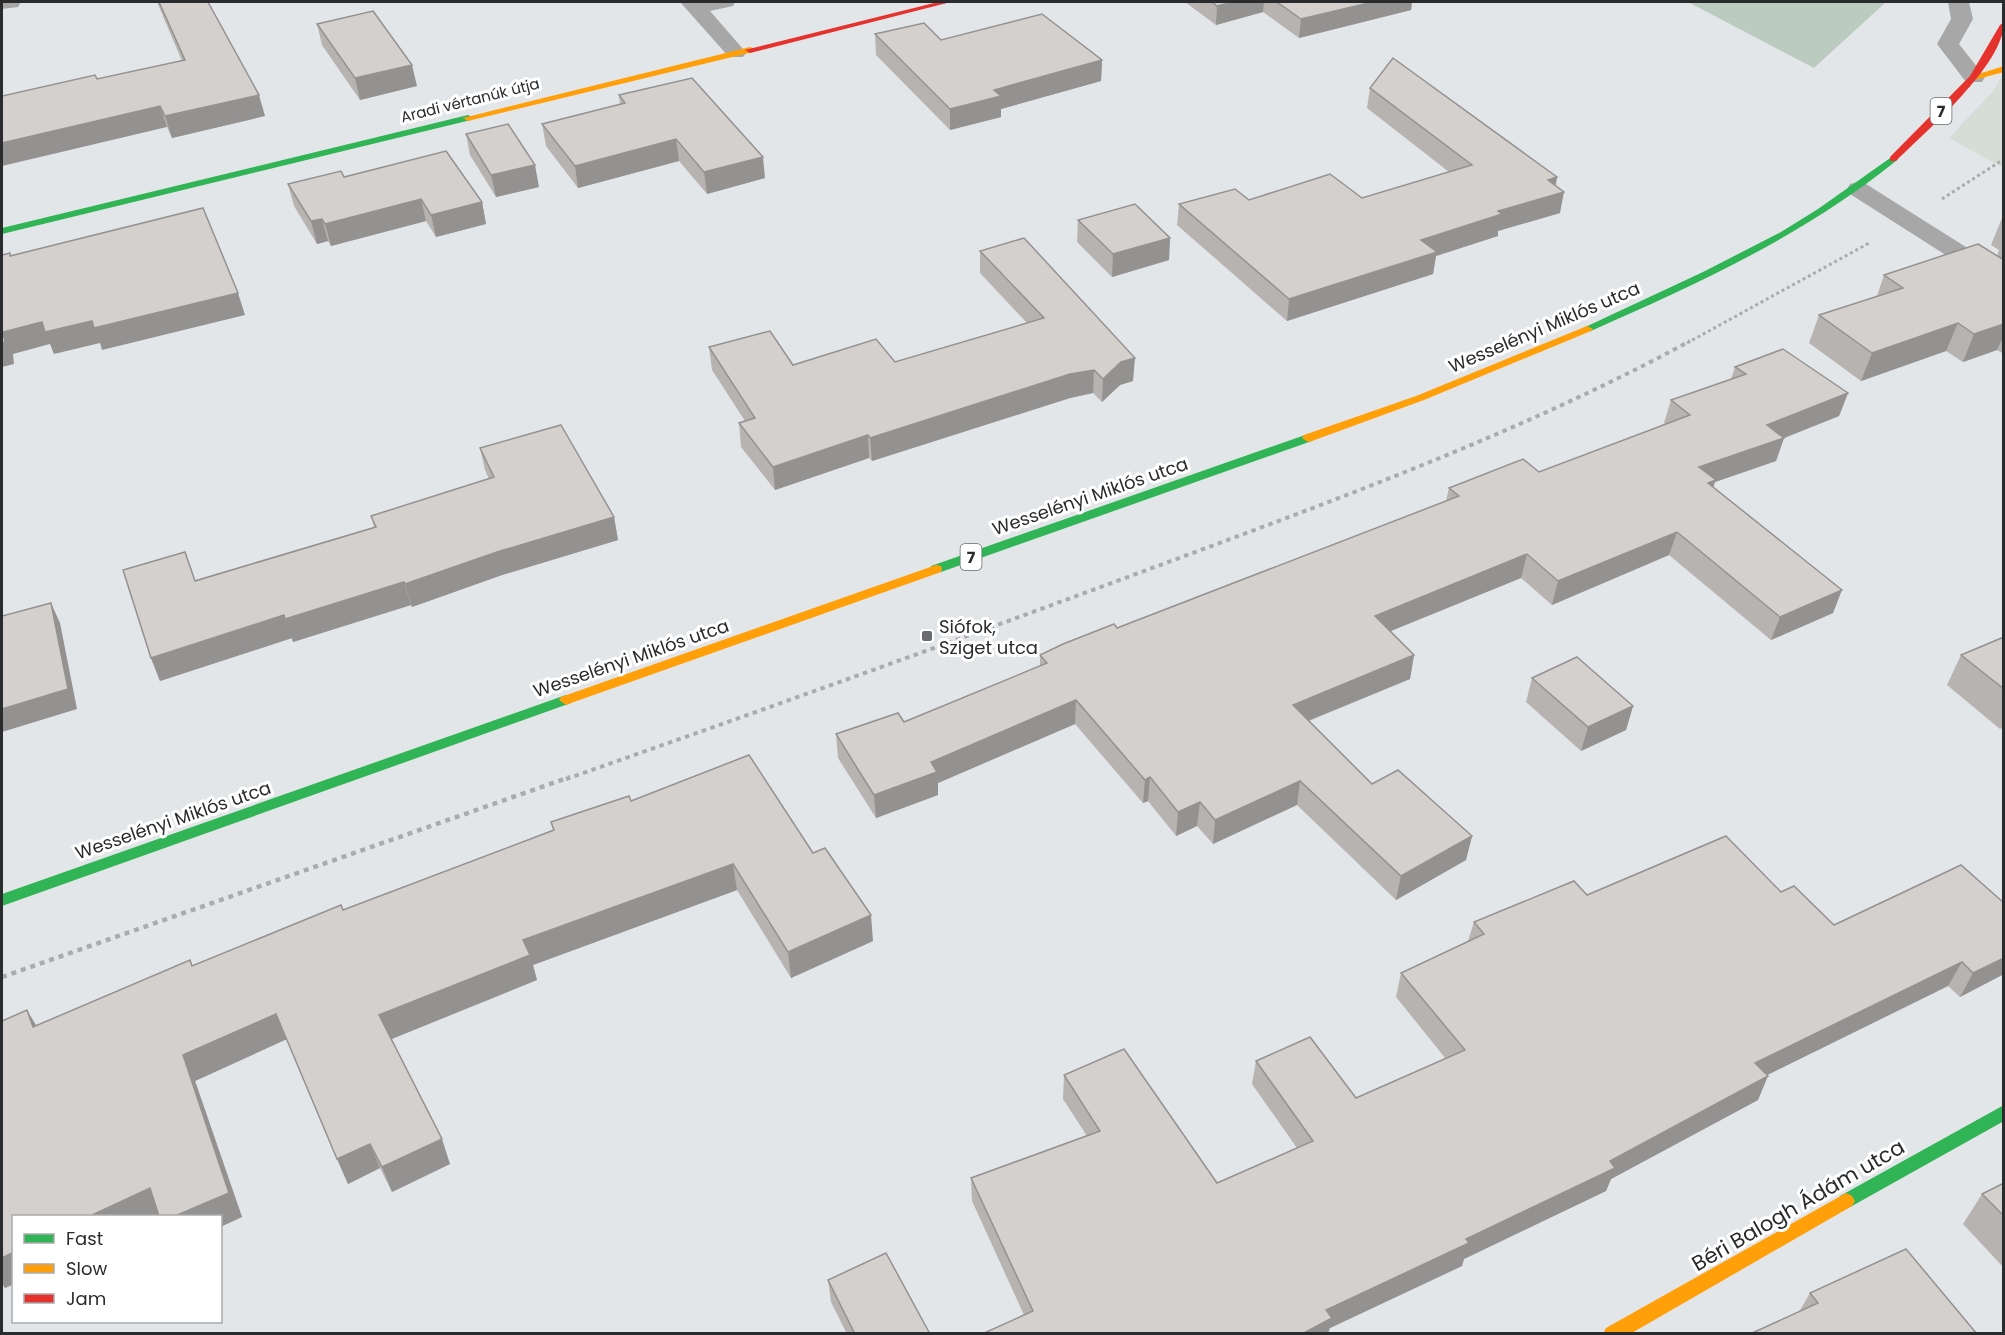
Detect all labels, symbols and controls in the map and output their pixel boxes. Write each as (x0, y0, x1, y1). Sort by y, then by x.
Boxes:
street label: Aradi vértanúk útja (398, 73, 542, 127)
road number: 7 (1930, 98, 1952, 124)
street label: Wesselényi Miklós utca (1444, 275, 1644, 379)
street label: Wesselényi Miklós utca (989, 451, 1191, 541)
road number: 7 (960, 544, 982, 570)
street label: Wesselényi Miklós utca (530, 613, 732, 703)
place label: Siófok, Sziget utca (939, 614, 1038, 660)
marker: Siófok, Sziget utca (920, 629, 934, 643)
street label: Wesselényi Miklós utca (72, 775, 274, 865)
street label: Béri Balogh Ádám utca (1686, 1132, 1910, 1278)
legend (12, 1215, 222, 1323)
text: Fast (66, 1226, 103, 1251)
text: Slow (66, 1256, 108, 1281)
text: Jam (66, 1286, 106, 1311)

